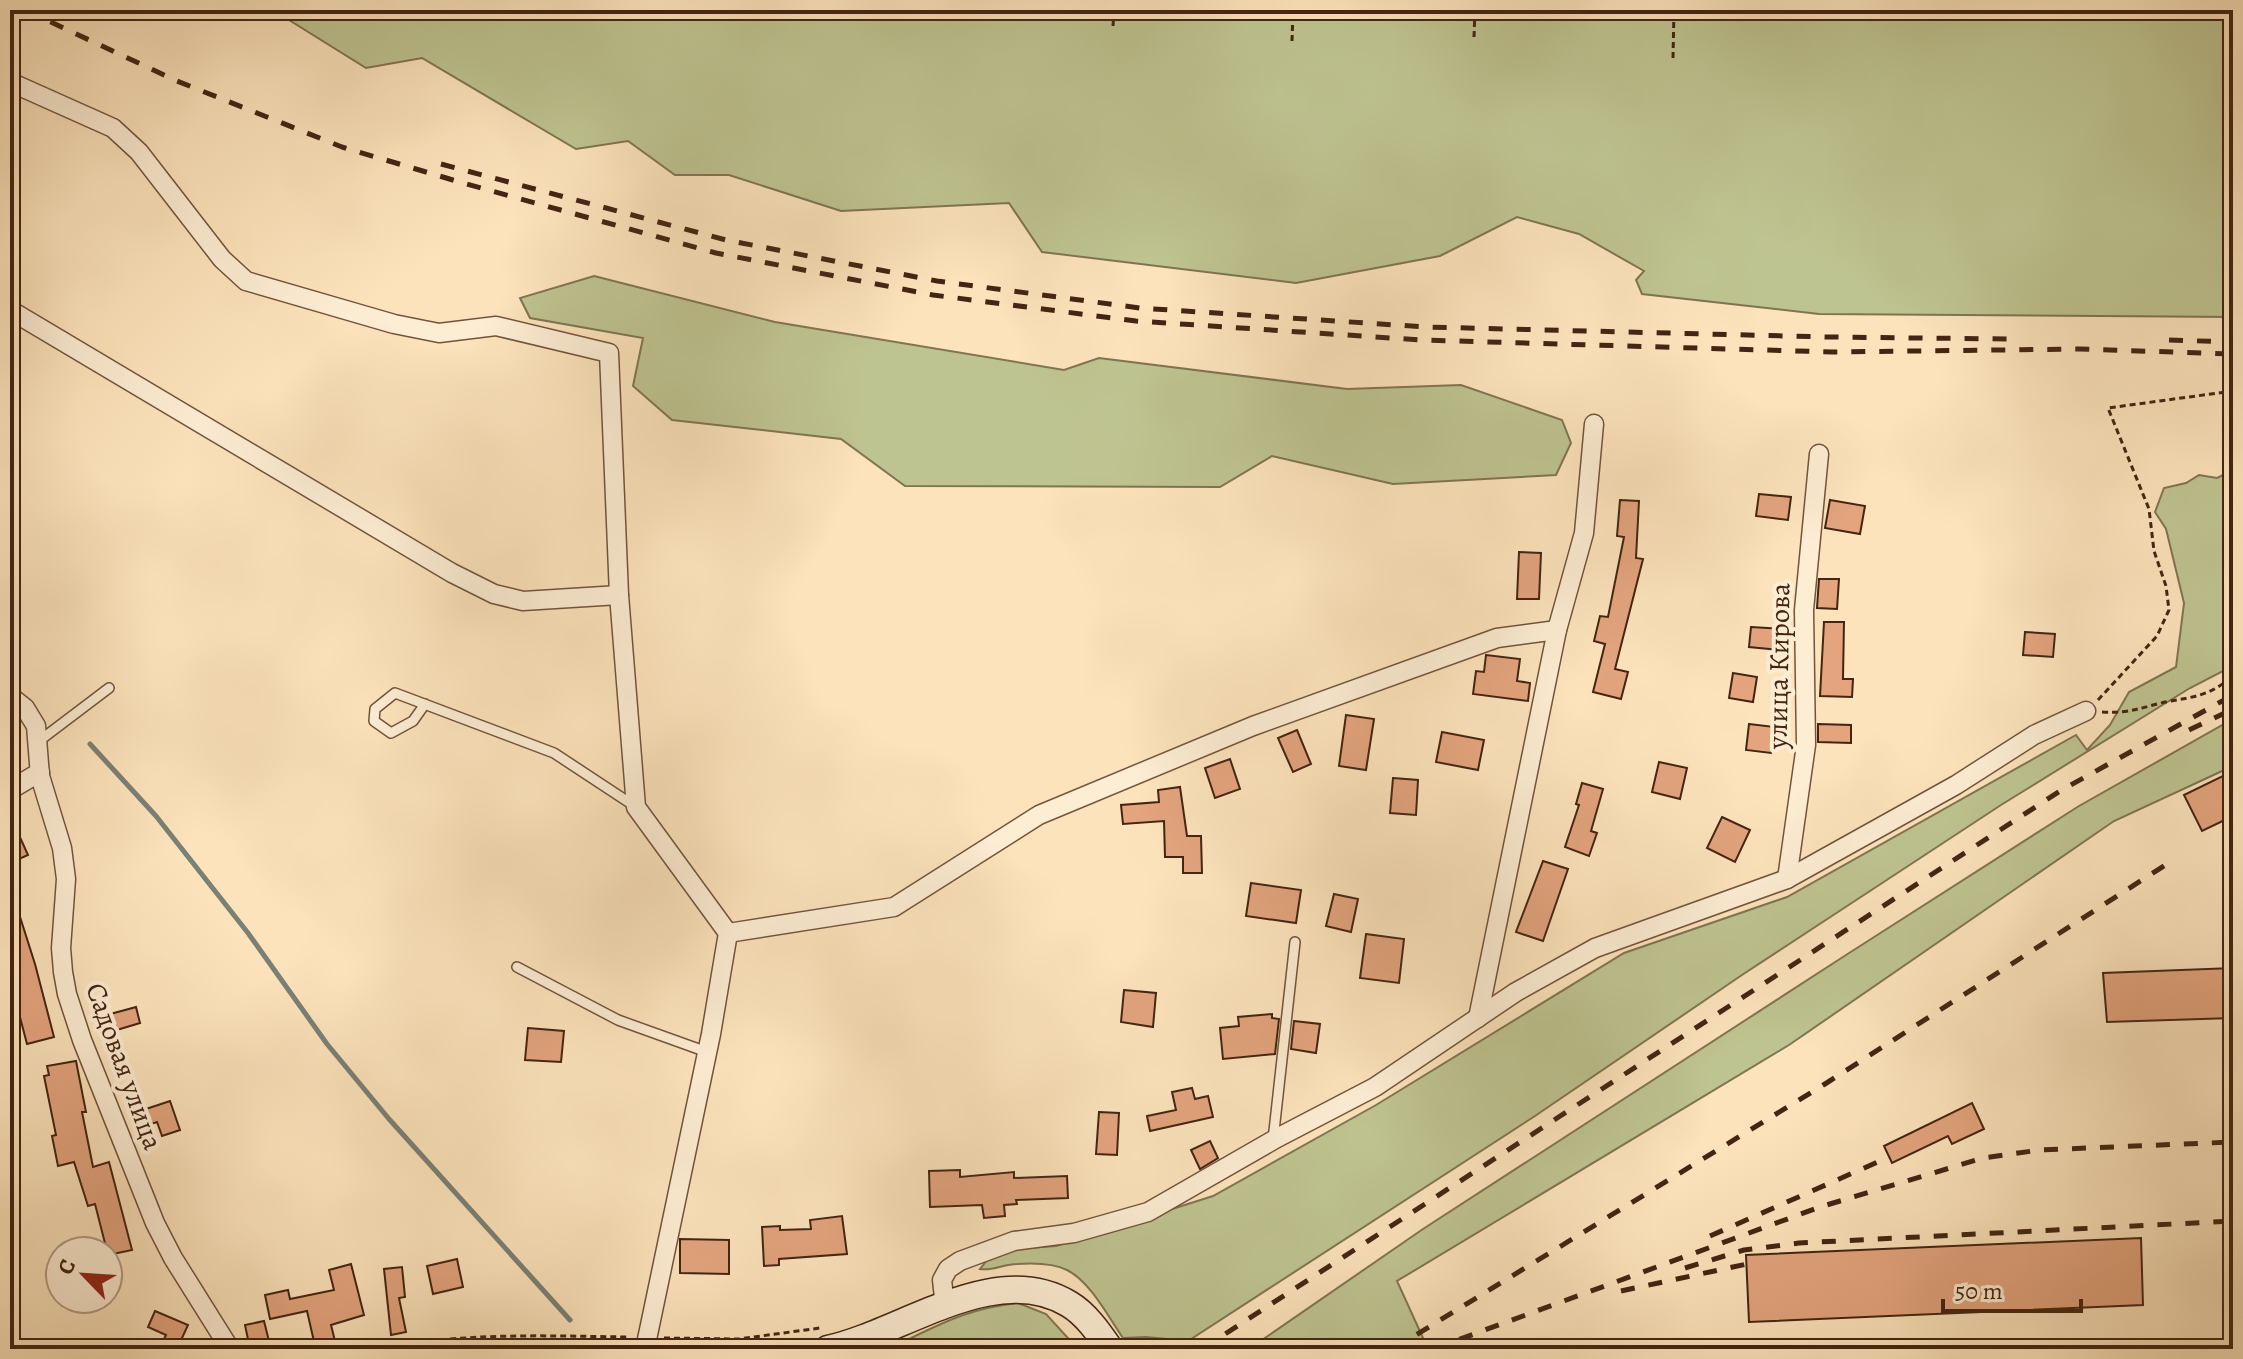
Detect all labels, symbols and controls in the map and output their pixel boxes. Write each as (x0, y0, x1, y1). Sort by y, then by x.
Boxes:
street label: улица Кирова (1759, 582, 1799, 751)
street label: Садовая улица (76, 978, 172, 1155)
north arrow (44, 1235, 124, 1315)
text: С (50, 1254, 83, 1279)
scale bar (1943, 1263, 2081, 1313)
text: 50 m (1955, 1275, 2003, 1307)

